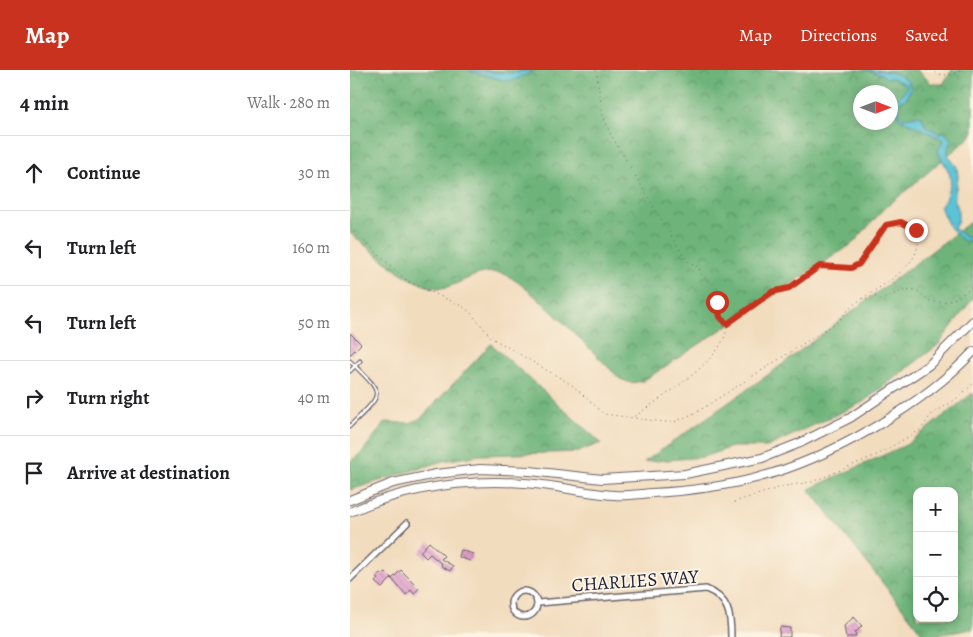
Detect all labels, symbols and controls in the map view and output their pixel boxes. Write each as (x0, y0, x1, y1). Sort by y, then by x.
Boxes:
text: Map (25, 19, 69, 51)
text: Map (739, 23, 772, 47)
text: Directions (800, 23, 877, 47)
text: Saved (905, 23, 948, 47)
north arrow (853, 85, 898, 130)
text: 4 min (20, 89, 69, 117)
text: Walk · 280 m (247, 92, 330, 114)
icon: ahead (20, 159, 48, 187)
text: Continue (67, 160, 141, 186)
text: 30 m (298, 162, 330, 184)
route end (905, 219, 928, 242)
icon: left (20, 234, 48, 262)
text: Turn left (67, 235, 136, 261)
text: 160 m (292, 237, 330, 259)
route start (706, 291, 729, 314)
icon: left (20, 309, 48, 337)
text: Turn left (67, 310, 136, 336)
text: 50 m (298, 312, 330, 334)
icon: right (20, 384, 48, 412)
text: Turn right (67, 385, 149, 411)
text: 40 m (298, 387, 330, 409)
icon: arrive (20, 459, 48, 487)
text: Arrive at destination (67, 460, 230, 486)
map controls (913, 487, 958, 622)
button: + (913, 487, 958, 532)
button: − (913, 532, 958, 577)
street label: CHARLIES WAY (571, 564, 700, 598)
button: locate (913, 577, 958, 622)

